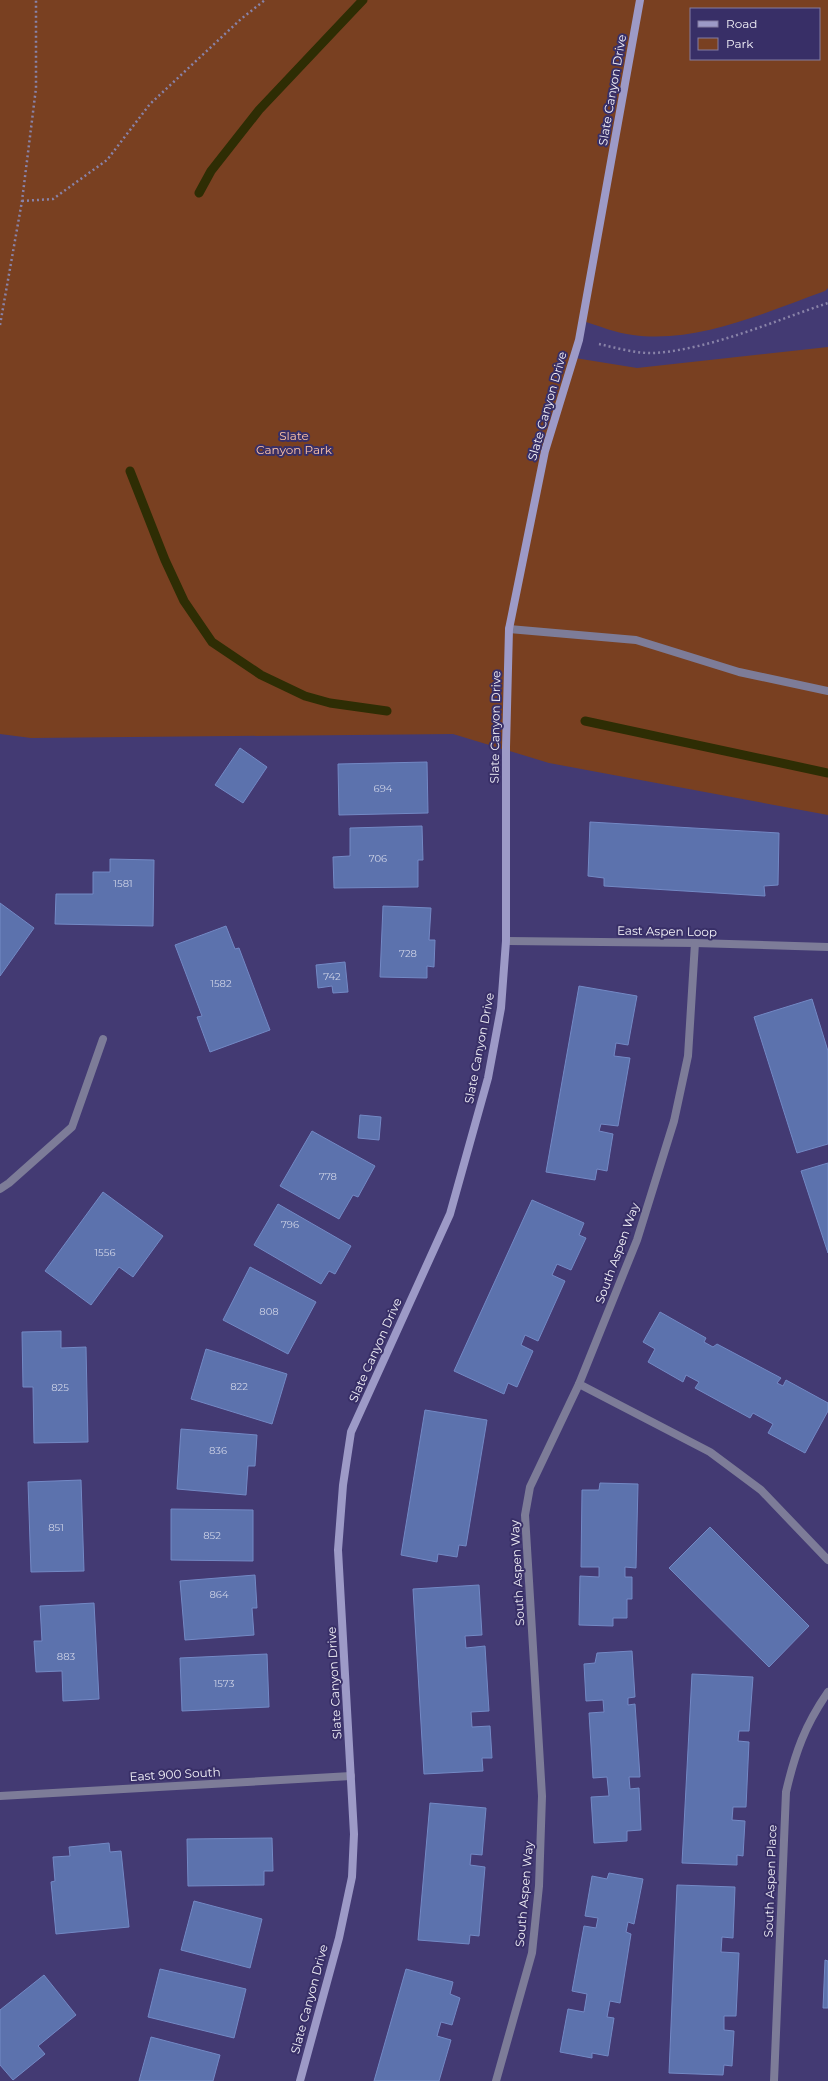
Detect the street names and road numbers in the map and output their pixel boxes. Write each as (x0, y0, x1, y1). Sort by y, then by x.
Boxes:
street label: Slate Canyon Drive (595, 33, 629, 147)
street label: Slate Canyon Drive (524, 350, 570, 462)
street label: Slate Canyon Drive (487, 671, 503, 783)
street label: East Aspen Loop (617, 923, 717, 939)
street label: Slate Canyon Drive (461, 991, 497, 1105)
street label: South Aspen Way (592, 1200, 642, 1305)
street label: Slate Canyon Drive (345, 1295, 405, 1405)
street label: South Aspen Way (507, 1519, 527, 1626)
street label: Slate Canyon Drive (324, 1626, 344, 1740)
street label: East 900 South (129, 1764, 221, 1784)
street label: South Aspen Place (761, 1824, 779, 1938)
street label: South Aspen Way (512, 1840, 536, 1948)
street label: Slate Canyon Drive (287, 1943, 331, 2055)

